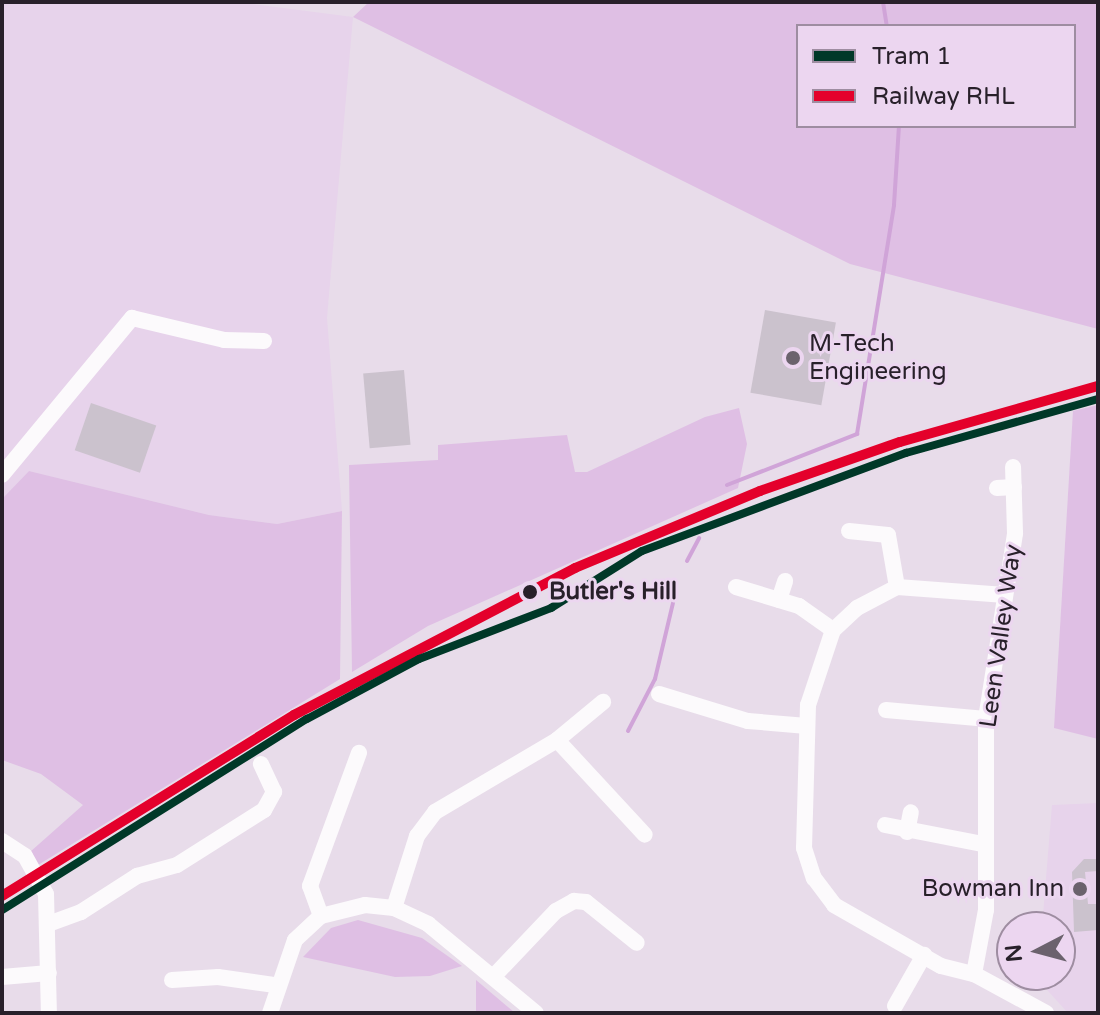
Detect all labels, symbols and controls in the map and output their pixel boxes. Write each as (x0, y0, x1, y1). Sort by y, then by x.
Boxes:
legend (796, 24, 1076, 128)
text: Tram 1 (872, 42, 951, 71)
text: Railway RHL (872, 82, 1015, 111)
place label: M-Tech Engineering (809, 330, 947, 386)
marker: M-Tech Engineering (784, 349, 802, 367)
street label: Leen Valley Way (974, 543, 1028, 729)
place label: Butler's Hill (549, 578, 677, 606)
marker: Butler's Hill (518, 580, 542, 604)
place label: Bowman Inn (922, 875, 1064, 903)
marker: Bowman Inn (1071, 880, 1089, 898)
north arrow (996, 911, 1076, 991)
text: N (1000, 943, 1028, 963)

